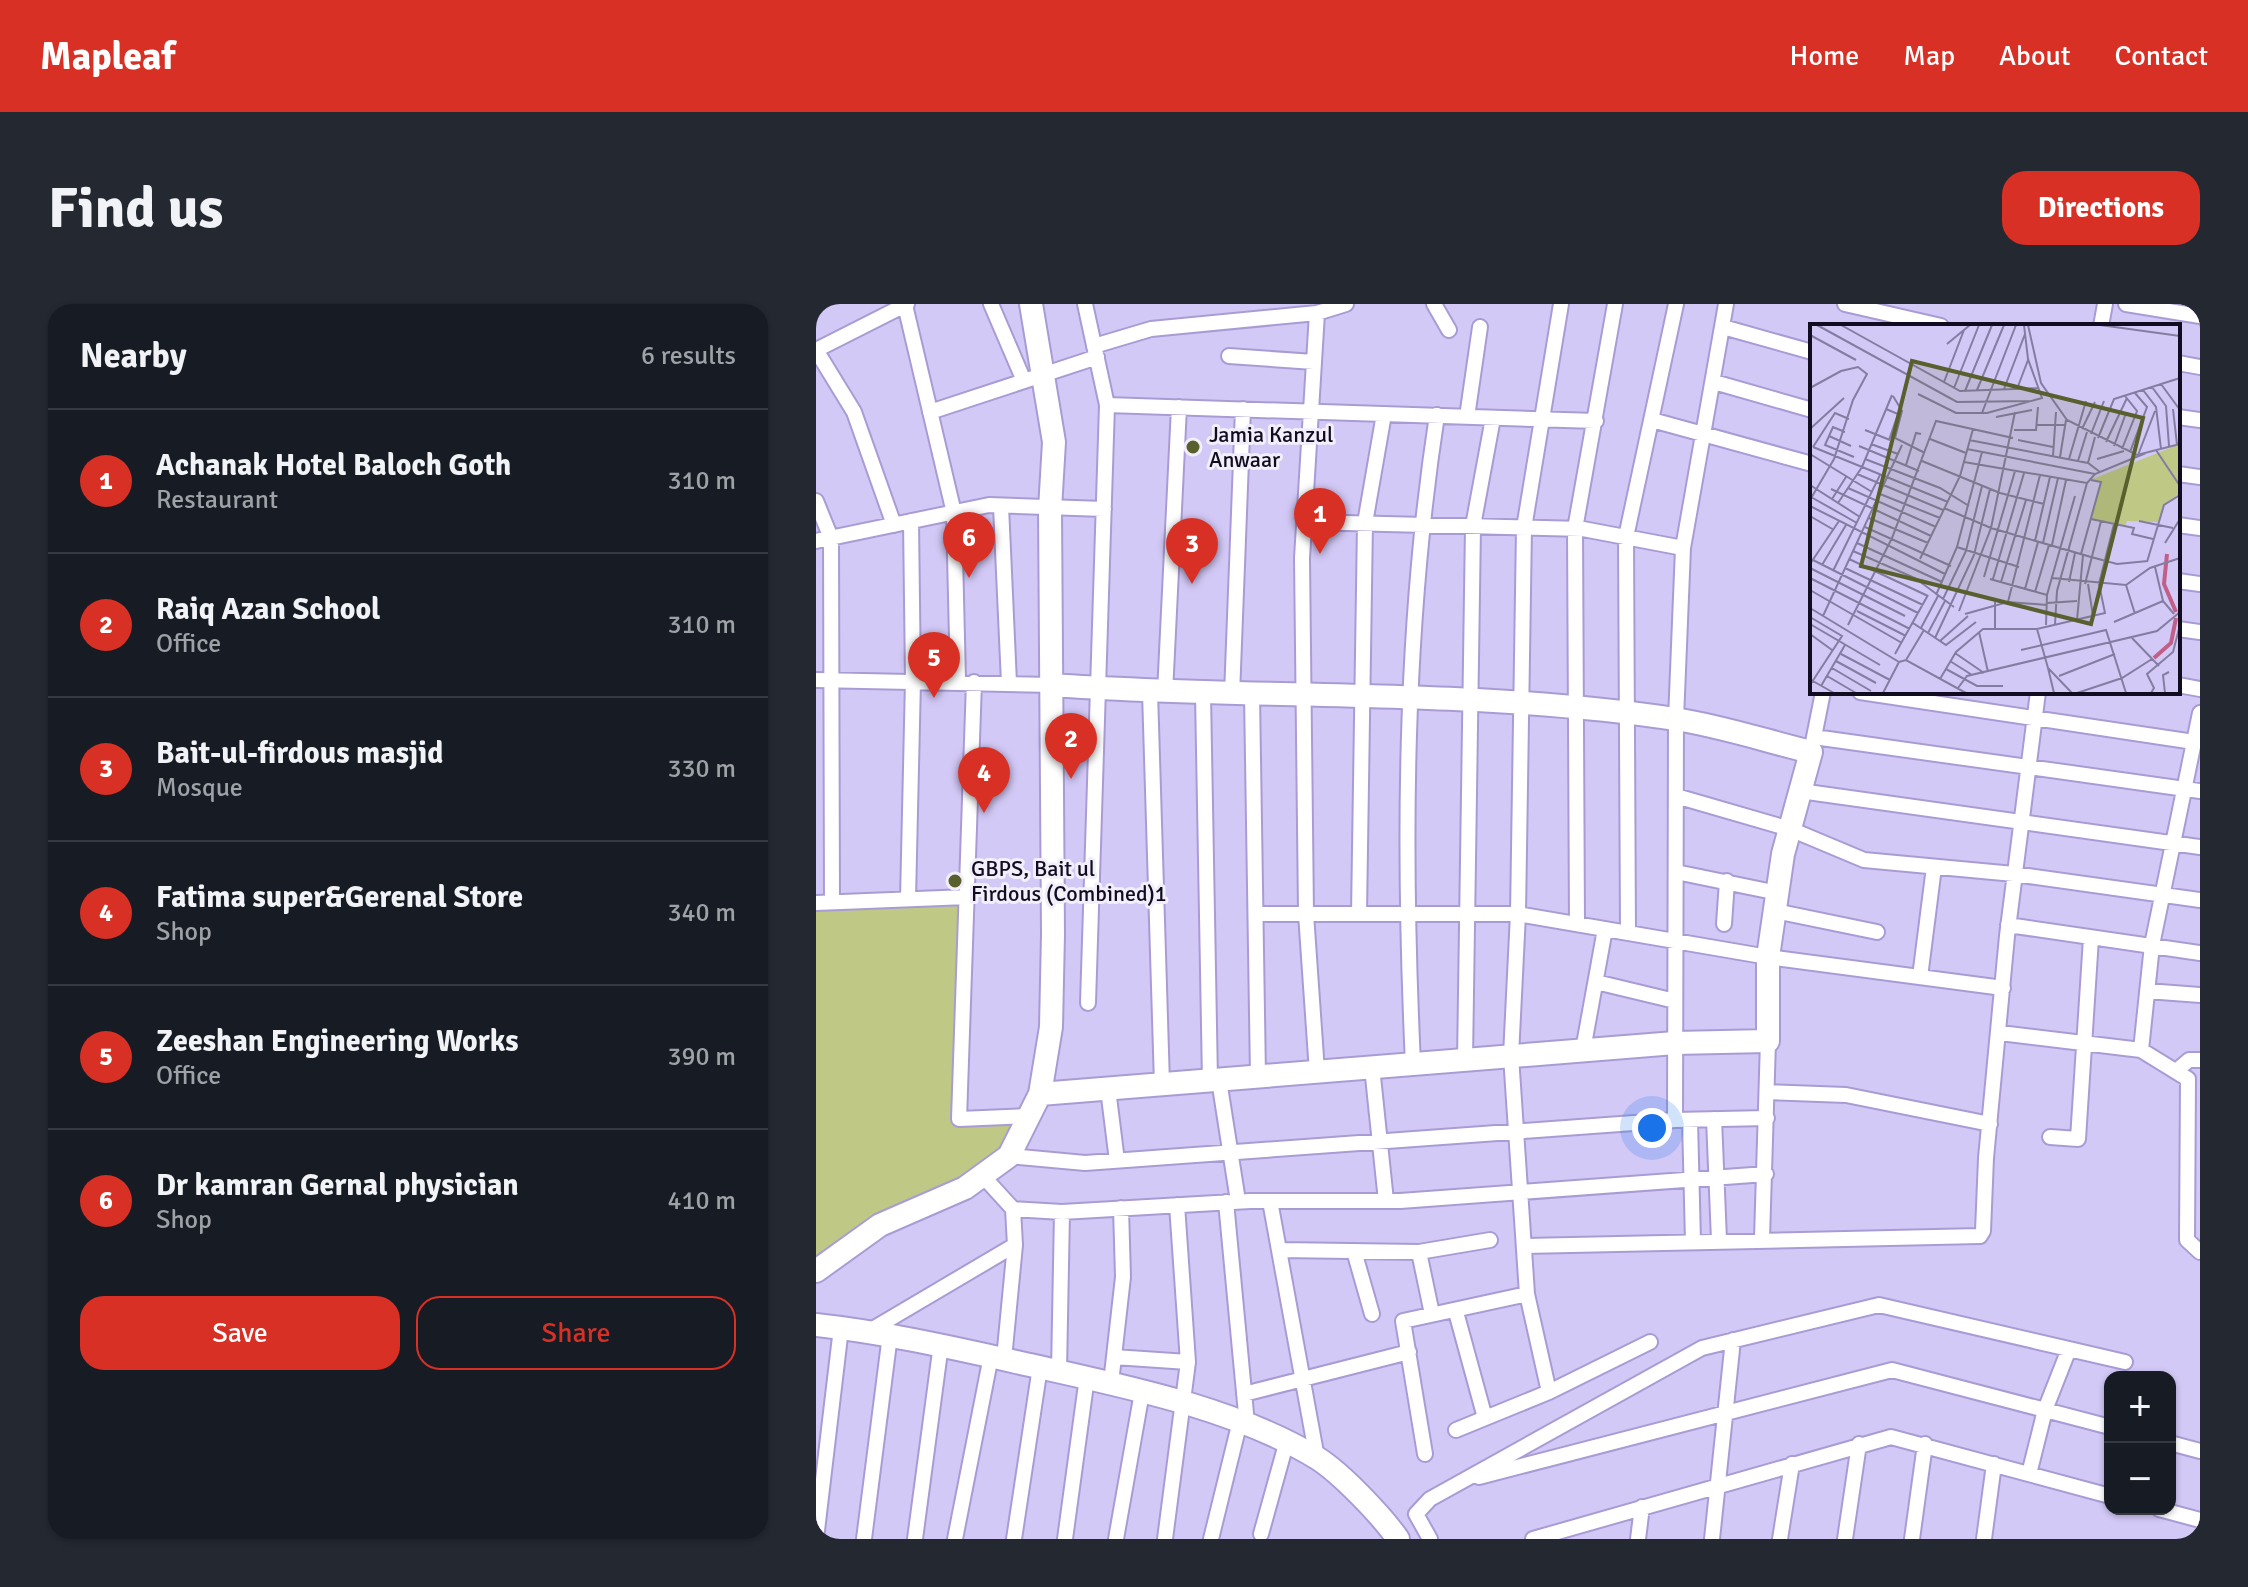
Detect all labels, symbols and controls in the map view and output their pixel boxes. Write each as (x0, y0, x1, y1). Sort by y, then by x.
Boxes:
text: Mapleaf (40, 33, 175, 80)
text: Home (1790, 39, 1859, 73)
text: Map (1903, 39, 1955, 73)
text: About (1999, 39, 2071, 73)
text: Contact (2115, 39, 2208, 73)
button: Directions (2002, 171, 2200, 245)
text: Find us (48, 174, 223, 243)
inset map (1810, 324, 2180, 694)
text: Nearby (80, 335, 187, 377)
text: 6 results (641, 340, 736, 372)
place label: Jamia Kanzul Anwaar (1209, 421, 1334, 473)
marker: Jamia Kanzul Anwaar (1184, 438, 1202, 456)
text: Achanak Hotel Baloch Goth (156, 447, 511, 484)
text: 1 (99, 465, 113, 497)
text: 310 m (667, 465, 736, 497)
text: Restaurant (156, 484, 278, 516)
pin: 1 (1294, 488, 1346, 554)
pin: 6 (943, 512, 995, 578)
pin: 3 (1166, 518, 1218, 584)
text: Raiq Azan School (156, 591, 380, 628)
text: 2 (99, 609, 113, 641)
text: 310 m (667, 609, 736, 641)
text: Office (156, 628, 221, 660)
pin: 5 (908, 632, 960, 698)
pin: 2 (1045, 713, 1097, 779)
text: Bait-ul-firdous masjid (156, 735, 443, 772)
pin: 4 (958, 747, 1010, 813)
text: 3 (99, 753, 113, 785)
text: 330 m (667, 753, 736, 785)
text: Mosque (156, 772, 243, 804)
place label: GBPS, Bait ul Firdous (Combined)1 (971, 855, 1167, 907)
marker: GBPS, Bait ul Firdous (Combined)1 (946, 872, 964, 890)
text: Fatima super&Gerenal Store (156, 879, 523, 916)
text: 4 (99, 897, 113, 929)
text: 340 m (667, 897, 736, 929)
text: Shop (156, 916, 212, 948)
text: Zeeshan Engineering Works (156, 1023, 519, 1060)
text: 5 (99, 1041, 113, 1073)
text: 390 m (667, 1041, 736, 1073)
text: Office (156, 1060, 221, 1092)
your location (1632, 1108, 1672, 1148)
text: Dr kamran Gernal physician (156, 1167, 519, 1204)
text: 6 (99, 1185, 113, 1217)
text: 410 m (667, 1185, 736, 1217)
text: Shop (156, 1204, 212, 1236)
button: Save (80, 1296, 400, 1370)
button: Share (416, 1296, 736, 1370)
map controls (2104, 1371, 2176, 1515)
button: + (2104, 1371, 2176, 1443)
button: − (2104, 1443, 2176, 1515)

